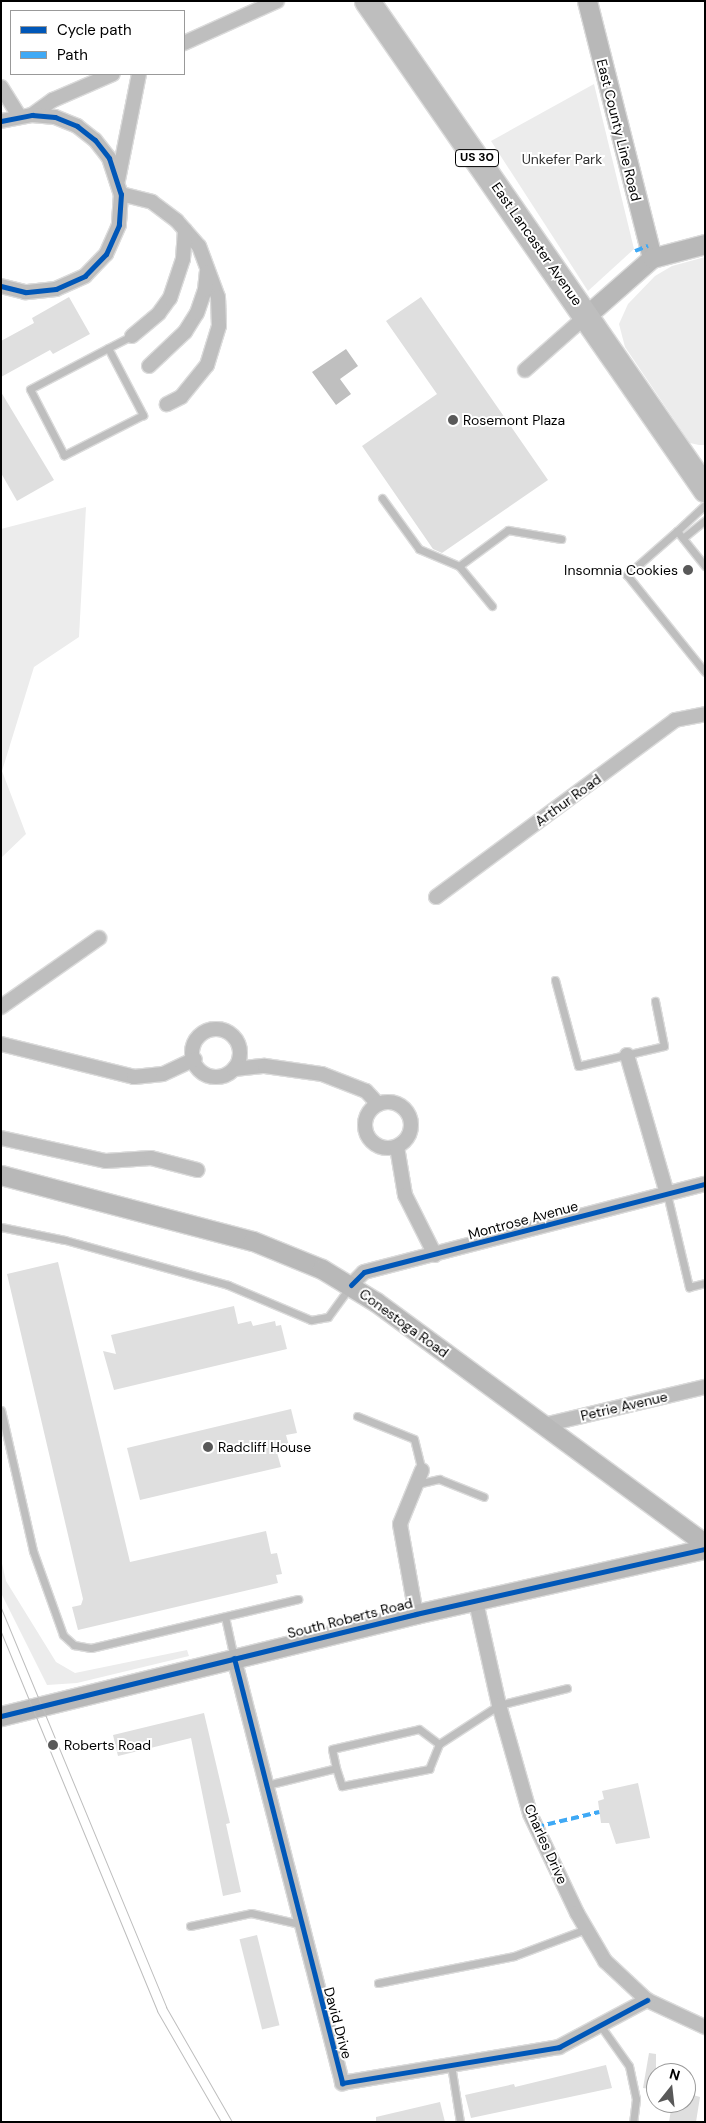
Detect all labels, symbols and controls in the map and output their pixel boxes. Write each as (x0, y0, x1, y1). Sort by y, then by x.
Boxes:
legend (10, 10, 185, 75)
text: Cycle path (57, 20, 132, 40)
text: Path (57, 45, 88, 65)
street label: East County Line Road (593, 57, 645, 203)
road number: US 30 (454, 148, 500, 168)
park label: Unkefer Park (522, 151, 602, 167)
street label: East Lancaster Avenue (488, 179, 586, 309)
place label: Rosemont Plaza (463, 412, 565, 428)
marker: Rosemont Plaza (447, 414, 459, 426)
place label: Insomnia Cookies (564, 562, 678, 578)
marker: Insomnia Cookies (682, 564, 694, 576)
street label: Arthur Road (532, 770, 604, 830)
street label: Montrose Avenue (466, 1197, 580, 1243)
street label: Conestoga Road (356, 1285, 452, 1361)
street label: Petrie Avenue (579, 1388, 669, 1424)
place label: Radcliff House (218, 1439, 311, 1455)
marker: Radcliff House (202, 1441, 214, 1453)
street label: South Roberts Road (286, 1594, 414, 1642)
place label: Roberts Road (64, 1737, 151, 1753)
marker: Roberts Road (46, 1738, 60, 1752)
street label: Charles Drive (521, 1801, 571, 1887)
street label: David Drive (320, 1985, 356, 2061)
north arrow (646, 2063, 696, 2113)
text: N (667, 2064, 682, 2085)

